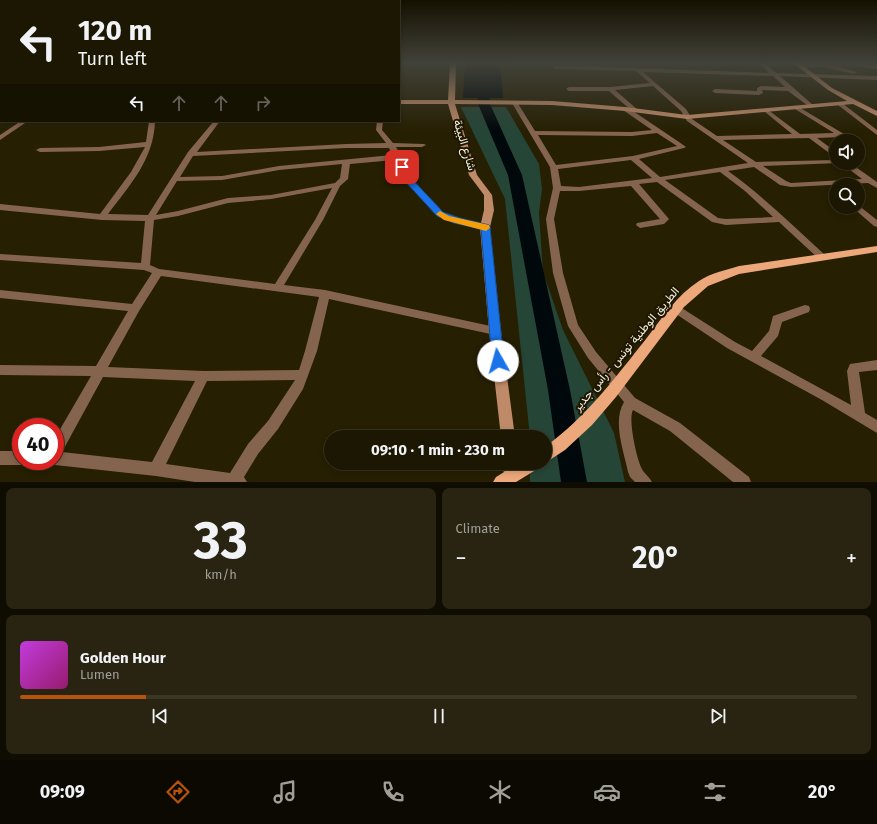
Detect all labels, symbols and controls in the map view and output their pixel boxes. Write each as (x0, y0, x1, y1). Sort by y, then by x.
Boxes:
text: 120 m (78, 14, 152, 47)
icon: left (12, 16, 64, 68)
text: Turn left (78, 48, 147, 70)
icon: left (126, 92, 148, 114)
icon: ahead (168, 92, 190, 114)
icon: ahead (210, 92, 232, 114)
icon: right (252, 92, 274, 114)
street label: شارع البيئة (449, 118, 479, 173)
map controls (829, 134, 865, 214)
button: sound (829, 134, 865, 170)
pin (385, 150, 419, 184)
icon: arrive (391, 156, 413, 178)
button: search (829, 178, 865, 214)
street label: الطريق الوطنية تونس - رأس جدير (569, 284, 683, 415)
position arrow (477, 340, 519, 382)
speed limit sign: 40 (12, 418, 64, 470)
text: 09:10 · 1 min · 230 m (371, 441, 505, 459)
text: 33 (194, 509, 248, 572)
text: Climate (456, 521, 500, 536)
text: 20° (632, 540, 681, 576)
text: − (456, 545, 467, 572)
text: + (846, 545, 857, 572)
text: km/h (205, 567, 237, 582)
text: Golden Hour (80, 649, 166, 667)
text: Lumen (80, 667, 120, 682)
icon: previous (149, 705, 171, 727)
icon: pause (428, 705, 450, 727)
icon: next (707, 705, 729, 727)
icon: directions (164, 778, 192, 806)
icon: music (271, 778, 299, 806)
icon: phone (379, 778, 407, 806)
icon: climate (486, 778, 514, 806)
icon: car (593, 778, 621, 806)
icon: filters (701, 778, 729, 806)
text: 09:09 (40, 781, 85, 803)
text: 20° (808, 781, 837, 803)

